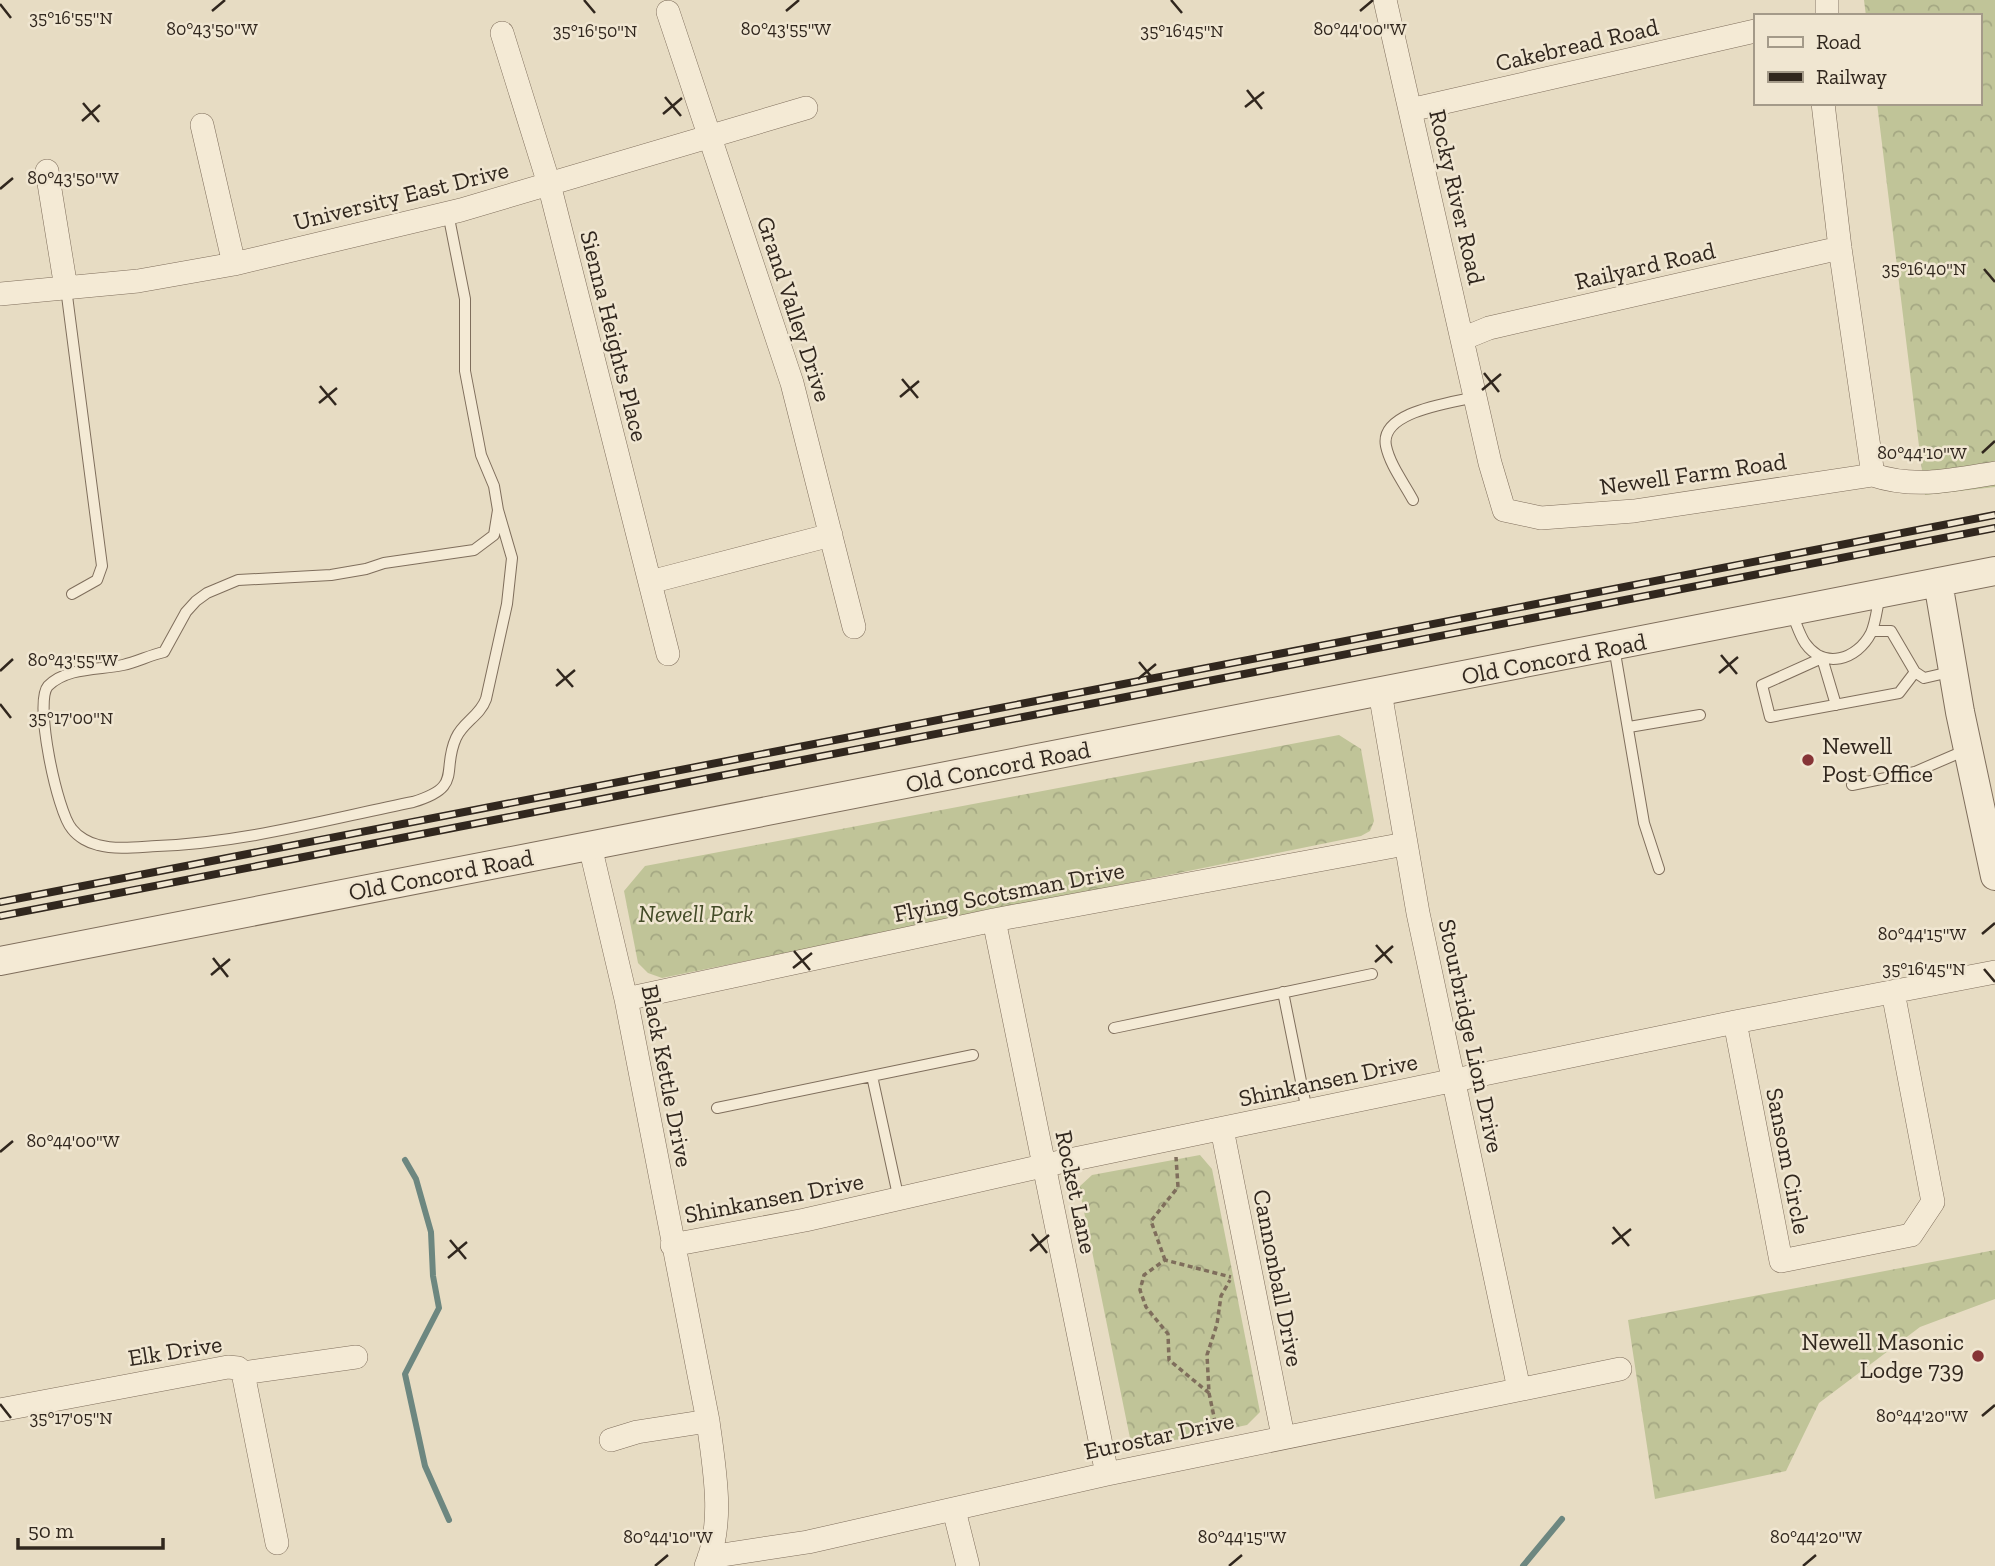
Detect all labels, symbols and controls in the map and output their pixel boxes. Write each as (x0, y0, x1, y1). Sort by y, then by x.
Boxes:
text: 35°16'55"N (29, 7, 113, 29)
street label: Cakebread Road (1493, 12, 1661, 77)
legend (1754, 14, 1981, 105)
text: 80°43'50"W (166, 18, 258, 40)
text: 80°43'55"W (741, 18, 831, 40)
text: 80°44'00"W (1313, 18, 1407, 40)
text: 35°16'50"N (553, 20, 637, 42)
text: 35°16'45"N (1140, 20, 1224, 42)
text: Road (1816, 29, 1862, 54)
text: Railway (1816, 64, 1887, 89)
street label: Rocky River Road (1423, 107, 1492, 287)
street label: University East Drive (290, 155, 511, 236)
text: 80°43'50"W (27, 167, 119, 189)
street label: Grand Valley Drive (751, 213, 838, 405)
street label: Sienna Heights Place (574, 227, 655, 444)
street label: Railyard Road (1572, 235, 1718, 296)
text: 35°16'40"N (1882, 258, 1966, 280)
text: 80°44'10"W (1877, 442, 1967, 464)
street label: Newell Farm Road (1598, 446, 1788, 501)
street label: Old Concord Road (1459, 626, 1649, 691)
text: 80°43'55"W (28, 649, 118, 671)
text: 35°17'00"N (29, 707, 113, 729)
place label: Newell Post Office (1822, 731, 1933, 788)
street label: Old Concord Road (903, 734, 1093, 799)
marker: Newell Post Office (1800, 752, 1816, 768)
street label: Old Concord Road (346, 842, 536, 907)
street label: Flying Scotsman Drive (891, 855, 1127, 928)
park label: Newell Park (638, 899, 754, 928)
street label: Stourbridge Lion Drive (1433, 916, 1510, 1155)
text: 80°44'15"W (1878, 923, 1966, 945)
text: 35°16'45"N (1882, 958, 1966, 980)
street label: Black Kettle Drive (636, 982, 699, 1169)
street label: Shinkansen Drive (1236, 1046, 1420, 1113)
street label: Sansom Circle (1760, 1085, 1817, 1236)
street label: Rocket Lane (1049, 1128, 1104, 1256)
text: 80°44'00"W (26, 1130, 120, 1152)
street label: Shinkansen Drive (682, 1166, 866, 1229)
street label: Cannonball Drive (1247, 1187, 1310, 1369)
place label: Newell Masonic Lodge 739 (1801, 1327, 1964, 1384)
street label: Elk Drive (126, 1329, 224, 1372)
marker: Newell Masonic Lodge 739 (1970, 1348, 1986, 1364)
street label: Eurostar Drive (1081, 1405, 1237, 1466)
text: 80°44'20"W (1876, 1405, 1968, 1427)
text: 35°17'05"N (29, 1407, 113, 1429)
scale bar (18, 1506, 163, 1550)
text: 50 m (28, 1518, 74, 1543)
text: 80°44'10"W (623, 1526, 713, 1548)
text: 80°44'15"W (1198, 1526, 1286, 1548)
text: 80°44'20"W (1770, 1526, 1862, 1548)

